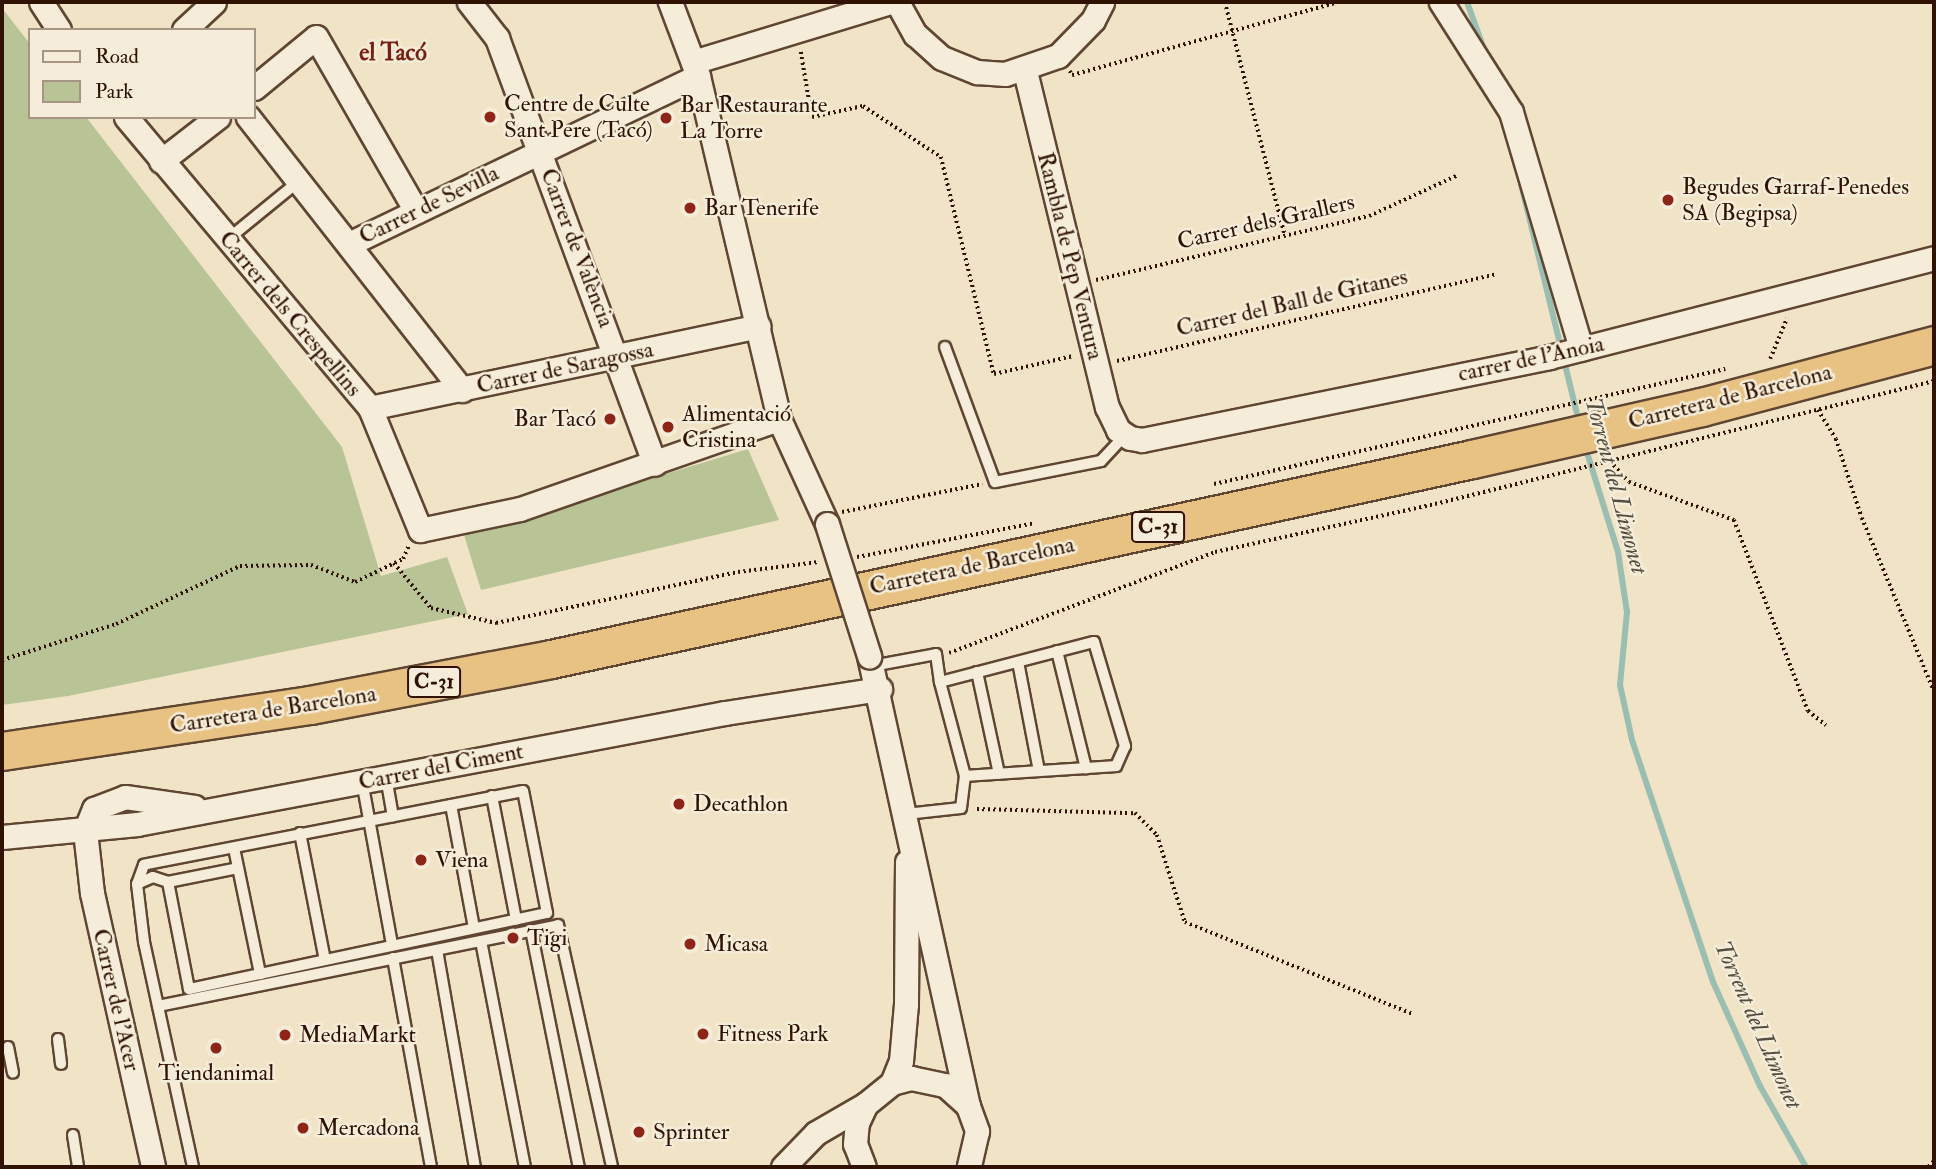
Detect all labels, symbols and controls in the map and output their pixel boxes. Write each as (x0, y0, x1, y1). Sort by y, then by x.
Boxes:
legend (28, 28, 256, 119)
district label: el Tacó (359, 39, 427, 67)
text: Road (95, 43, 139, 70)
text: Park (95, 78, 133, 105)
place label: Centre de Culte Sant Pere (Tacó) (504, 90, 653, 144)
place label: Bar Restaurante La Torre (680, 91, 827, 145)
marker: Centre de Culte Sant Pere (Tacó) (482, 109, 498, 125)
marker: Bar Restaurante La Torre (658, 110, 674, 126)
street label: Rambla de Pep Ventura (1031, 149, 1109, 363)
street label: Carrer de Sevilla (355, 159, 503, 251)
street label: Carrer de València (534, 165, 620, 331)
place label: Begudes Garraf-Penedes SA (Begipsa) (1682, 173, 1909, 227)
street label: Carrer dels Grallers (1175, 188, 1357, 256)
marker: Begudes Garraf-Penedes SA (Begipsa) (1660, 192, 1676, 208)
place label: Bar Tenerife (704, 194, 819, 222)
marker: Bar Tenerife (682, 200, 698, 216)
street label: Carrer dels Crespellins (213, 226, 367, 402)
street label: Carrer del Ball de Gitanes (1174, 263, 1410, 343)
street label: carrer de l'Anoia (1456, 330, 1606, 388)
street label: Carrer de Saragossa (474, 336, 656, 400)
street label: Carretera de Barcelona (1625, 358, 1835, 436)
water label: Torrent del Llimonet (1579, 395, 1653, 577)
place label: Alimentació Cristina (682, 400, 791, 454)
place label: Bar Tacó (514, 405, 596, 433)
marker: Bar Tacó (602, 411, 618, 427)
marker: Alimentació Cristina (660, 419, 676, 435)
road number: C-31 (1130, 510, 1186, 544)
street label: Carretera de Barcelona (867, 531, 1077, 601)
road number: C-31 (406, 664, 462, 700)
street label: Carretera de Barcelona (168, 680, 378, 740)
street label: Carrer del Ciment (356, 737, 526, 797)
place label: Decathlon (693, 790, 788, 818)
marker: Decathlon (671, 796, 687, 812)
place label: Viena (435, 846, 488, 874)
marker: Viena (413, 852, 429, 868)
place label: Tigi (527, 924, 567, 952)
street label: Carrer de l'Acer (86, 926, 146, 1074)
marker: Tigi (505, 930, 521, 946)
place label: Micasa (704, 930, 768, 958)
marker: Micasa (682, 936, 698, 952)
water label: Torrent del Llimonet (1708, 936, 1808, 1114)
place label: Fitness Park (717, 1020, 829, 1048)
place label: MediaMarkt (299, 1021, 416, 1049)
marker: Fitness Park (695, 1026, 711, 1042)
marker: MediaMarkt (277, 1027, 293, 1043)
marker: Tiendanimal (208, 1040, 224, 1056)
place label: Tiendanimal (158, 1059, 274, 1087)
place label: Mercadona (317, 1114, 419, 1142)
place label: Sprinter (653, 1118, 729, 1146)
marker: Mercadona (295, 1120, 311, 1136)
marker: Sprinter (631, 1124, 647, 1140)

